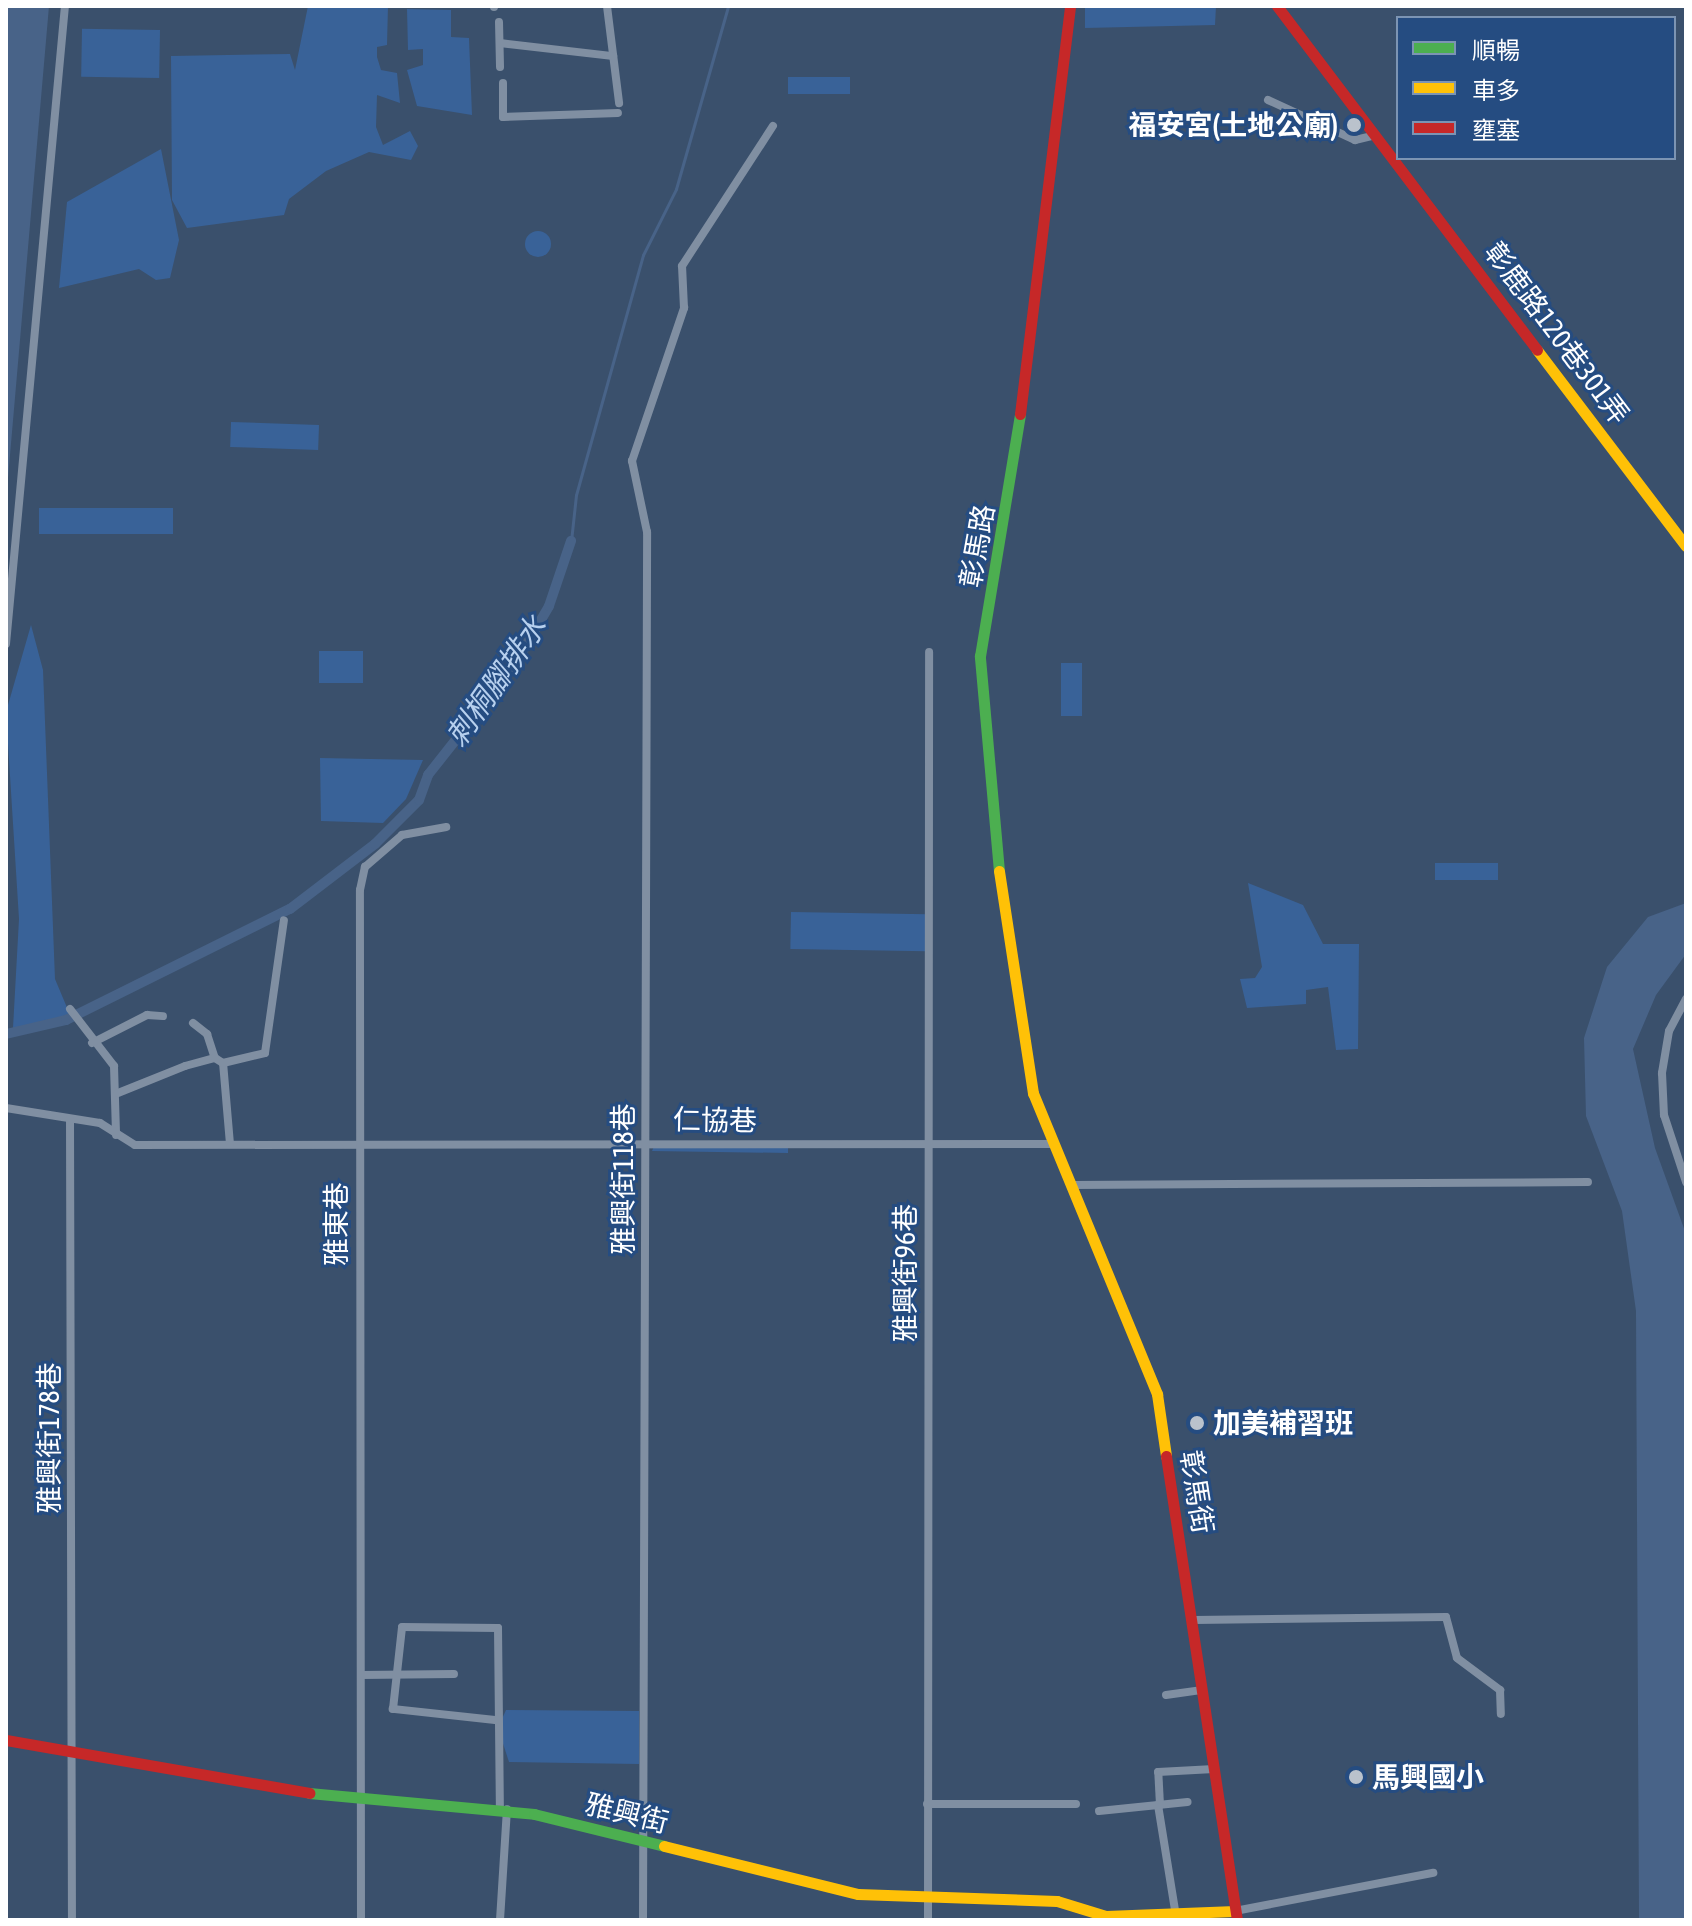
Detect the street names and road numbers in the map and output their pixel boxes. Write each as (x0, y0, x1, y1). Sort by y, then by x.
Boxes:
street label: 彰鹿路120巷301弄 (1478, 235, 1636, 431)
street label: 彰馬路 (953, 502, 1001, 590)
street label: 仁協巷 (673, 1102, 757, 1138)
street label: 雅興街118巷 (606, 1103, 640, 1255)
street label: 雅東巷 (319, 1182, 353, 1266)
street label: 雅興街96巷 (888, 1204, 922, 1342)
street label: 雅興街178巷 (32, 1362, 66, 1514)
street label: 彰馬街 (1174, 1448, 1220, 1536)
street label: 雅興街 (582, 1787, 672, 1839)

